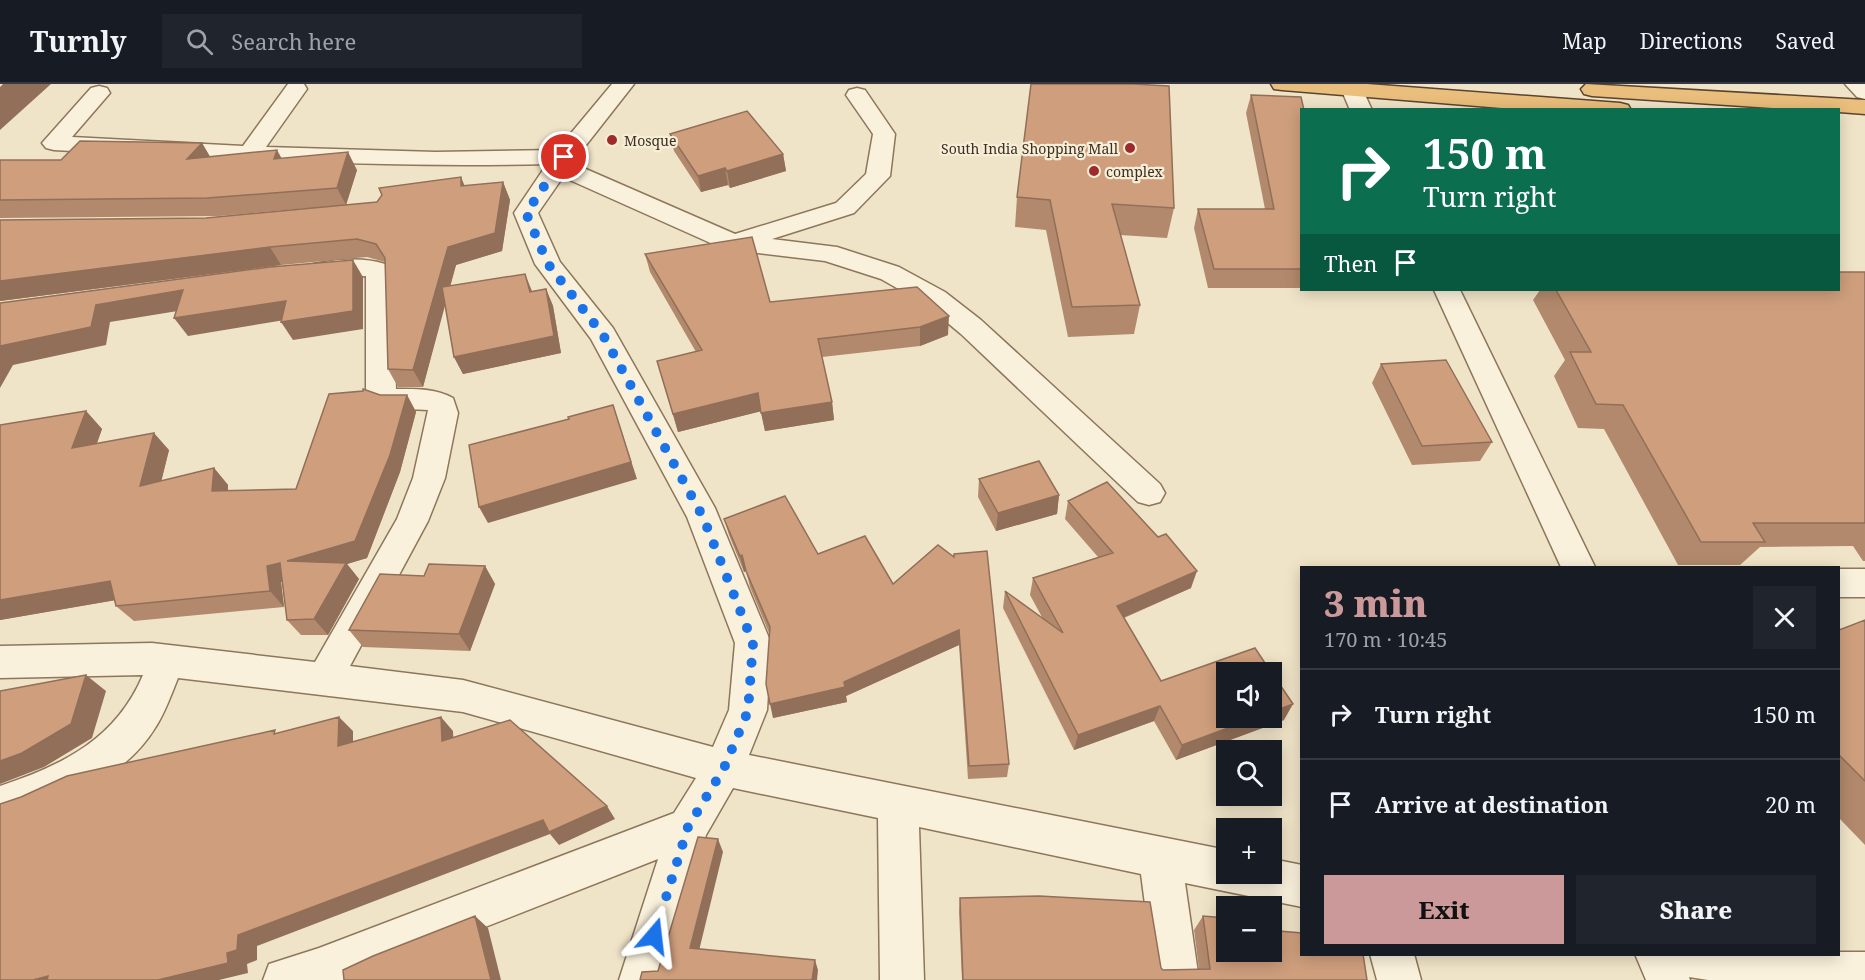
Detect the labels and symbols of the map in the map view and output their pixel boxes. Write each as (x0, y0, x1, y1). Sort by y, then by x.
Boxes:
pin (538, 131, 589, 182)
place label: Mosque (624, 131, 677, 150)
marker: Mosque (605, 133, 619, 147)
place label: South India Shopping Mall (941, 139, 1119, 158)
marker: South India Shopping Mall (1123, 141, 1137, 155)
place label: complex (1106, 162, 1164, 181)
marker: complex (1087, 164, 1101, 178)
position arrow (622, 904, 686, 968)

